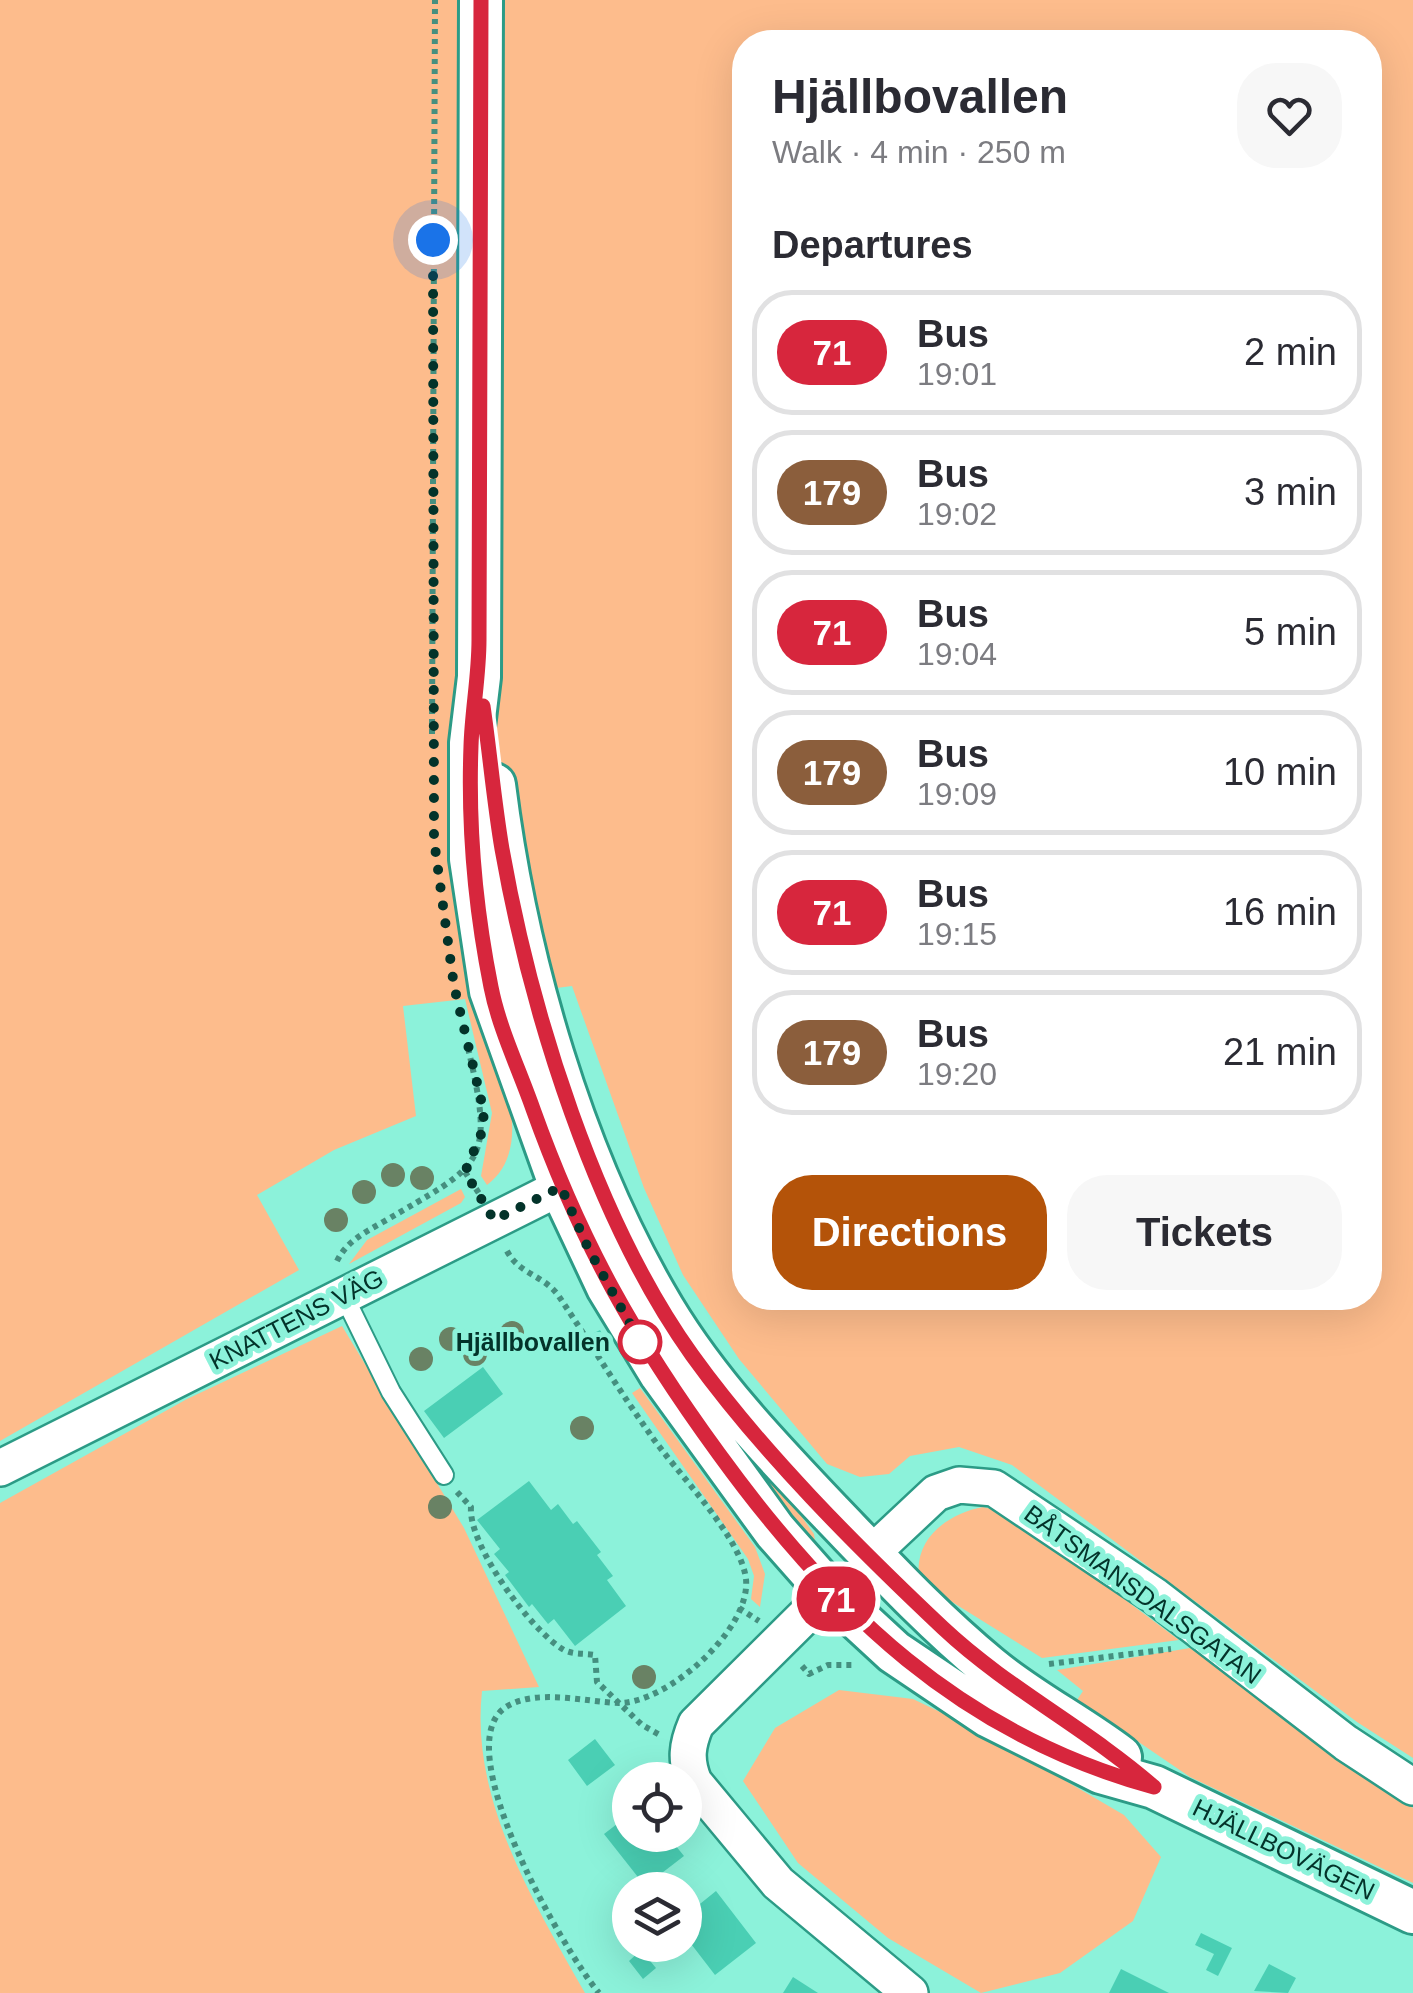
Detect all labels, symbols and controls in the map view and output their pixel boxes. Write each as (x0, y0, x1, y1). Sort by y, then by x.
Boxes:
button: heart (1237, 63, 1342, 168)
text: Hjällbovallen (772, 70, 1068, 123)
text: Walk · 4 min · 250 m (772, 134, 1066, 170)
your location (408, 215, 458, 265)
text: Departures (772, 224, 973, 266)
text: Bus (917, 313, 989, 355)
text: 2 min (1244, 331, 1337, 373)
text: 71 (813, 333, 851, 372)
text: 19:01 (917, 356, 997, 392)
text: Bus (917, 453, 989, 495)
text: 3 min (1244, 471, 1337, 513)
text: 179 (803, 473, 861, 512)
text: 19:02 (917, 496, 997, 532)
text: Bus (917, 593, 989, 635)
text: 5 min (1244, 611, 1337, 653)
text: 71 (813, 613, 851, 652)
text: 19:04 (917, 636, 997, 672)
text: Bus (917, 733, 989, 775)
text: 10 min (1223, 751, 1337, 793)
text: 179 (803, 753, 861, 792)
text: 19:09 (917, 776, 997, 812)
text: Bus (917, 873, 989, 915)
text: 16 min (1223, 891, 1337, 933)
text: 71 (813, 893, 851, 932)
text: 19:15 (917, 916, 997, 952)
text: Bus (917, 1013, 989, 1055)
text: 21 min (1223, 1031, 1337, 1073)
text: 179 (803, 1033, 861, 1072)
text: 19:20 (917, 1056, 997, 1092)
button: Directions (772, 1175, 1047, 1290)
button: Tickets (1067, 1175, 1342, 1290)
street label: KNATTENS VÄG (204, 1263, 388, 1375)
marker: Hjällbovallen (619, 1321, 661, 1363)
place label: Hjällbovallen (456, 1328, 610, 1356)
street label: BÅTSMANSDALSGATAN (1019, 1498, 1267, 1689)
line badge: 71 (791, 1566, 881, 1632)
text: 71 (817, 1580, 855, 1619)
map controls (612, 1762, 702, 1962)
button: locate (612, 1762, 702, 1852)
street label: HJÄLLBOVÄGEN (1189, 1793, 1379, 1905)
button: layers (612, 1872, 702, 1962)

